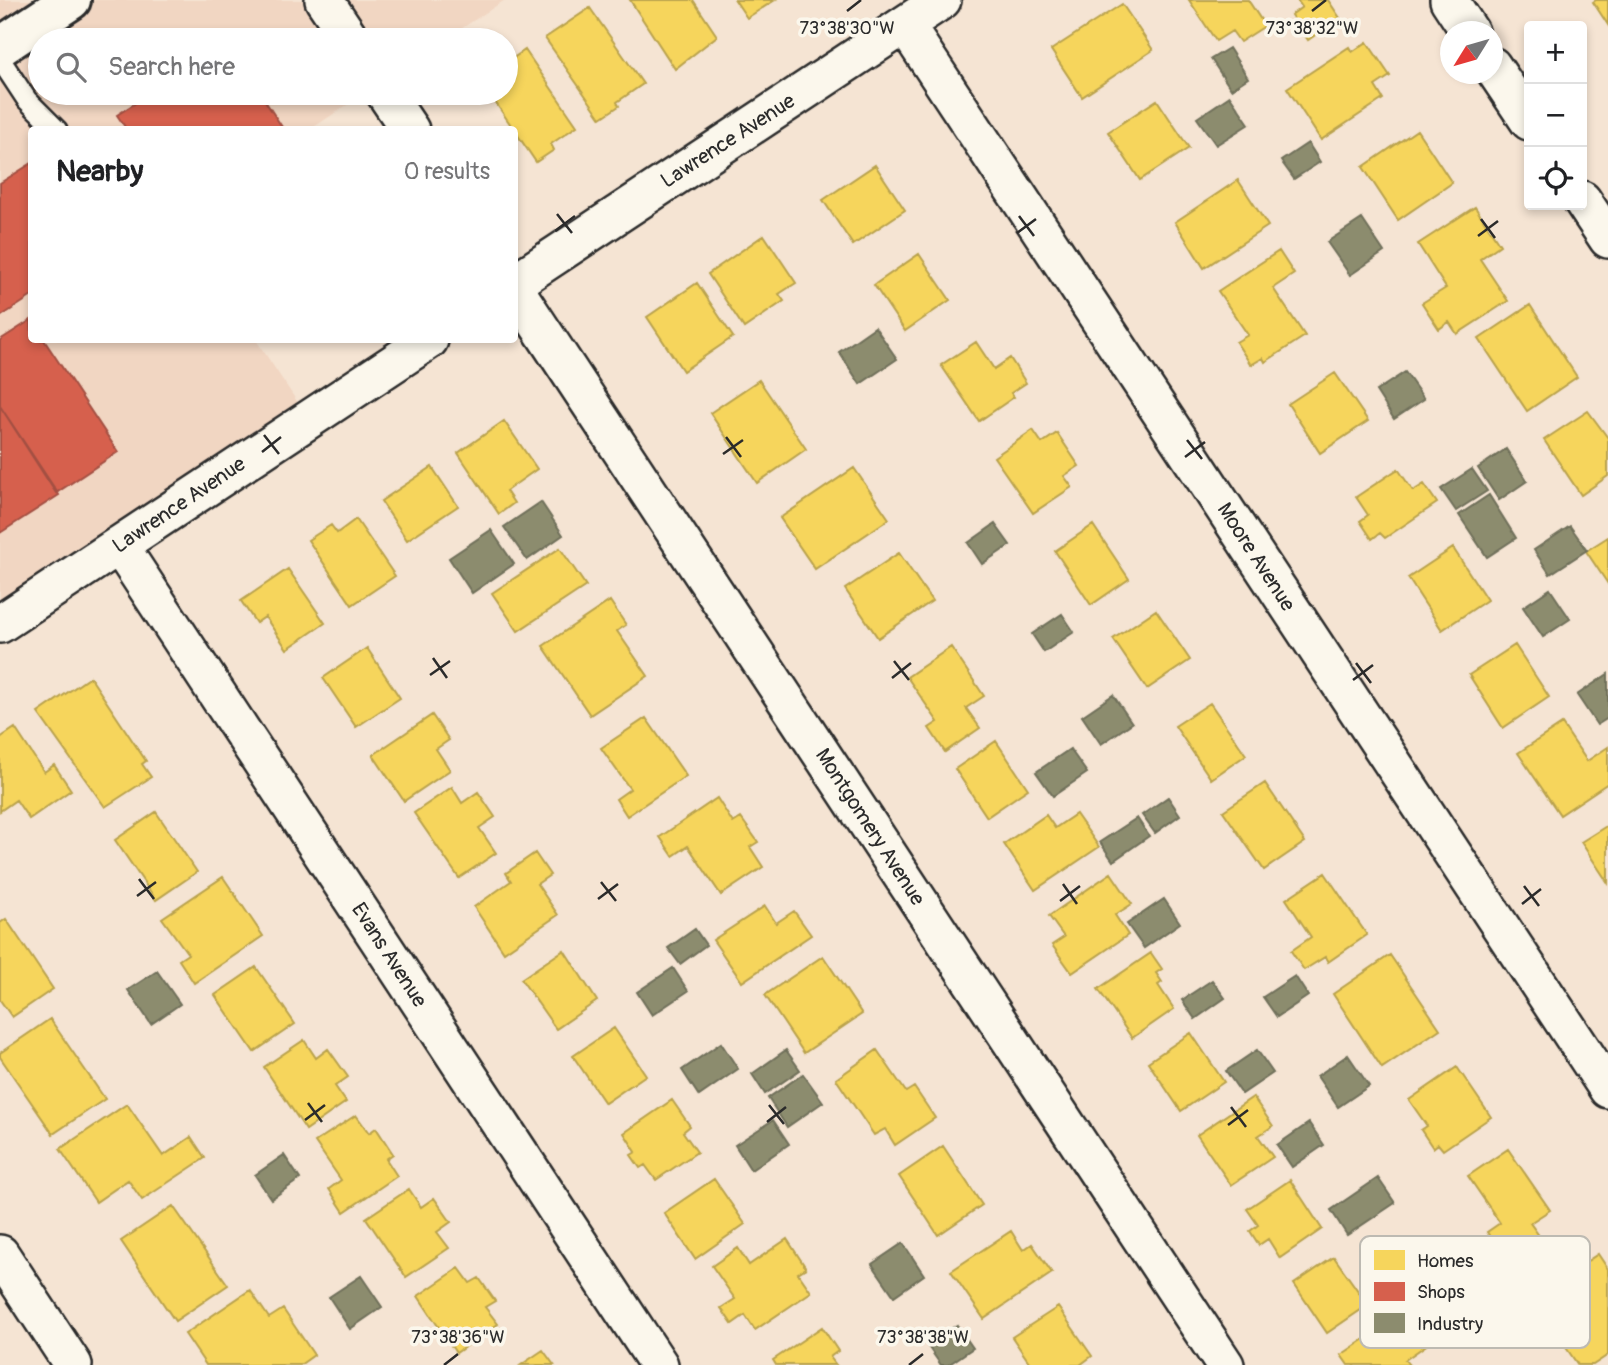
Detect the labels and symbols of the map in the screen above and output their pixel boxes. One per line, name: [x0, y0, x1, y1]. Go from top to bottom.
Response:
text: 73°38'30"W: [799, 17, 895, 40]
text: 73°38'32"W: [1266, 17, 1358, 40]
north arrow: [1440, 21, 1503, 84]
street label: Lawrence Avenue: [656, 87, 801, 194]
street label: Lawrence Avenue: [107, 450, 251, 559]
street label: Moore Avenue: [1211, 498, 1301, 617]
street label: Montgomery Avenue: [809, 743, 931, 911]
street label: Evans Avenue: [345, 898, 433, 1013]
legend: [1360, 1236, 1590, 1348]
text: Homes: [1417, 1249, 1474, 1273]
text: Shops: [1417, 1280, 1465, 1304]
text: Industry: [1417, 1312, 1483, 1336]
text: 73°38'36"W: [411, 1326, 505, 1349]
text: 73°38'38"W: [877, 1326, 969, 1349]

